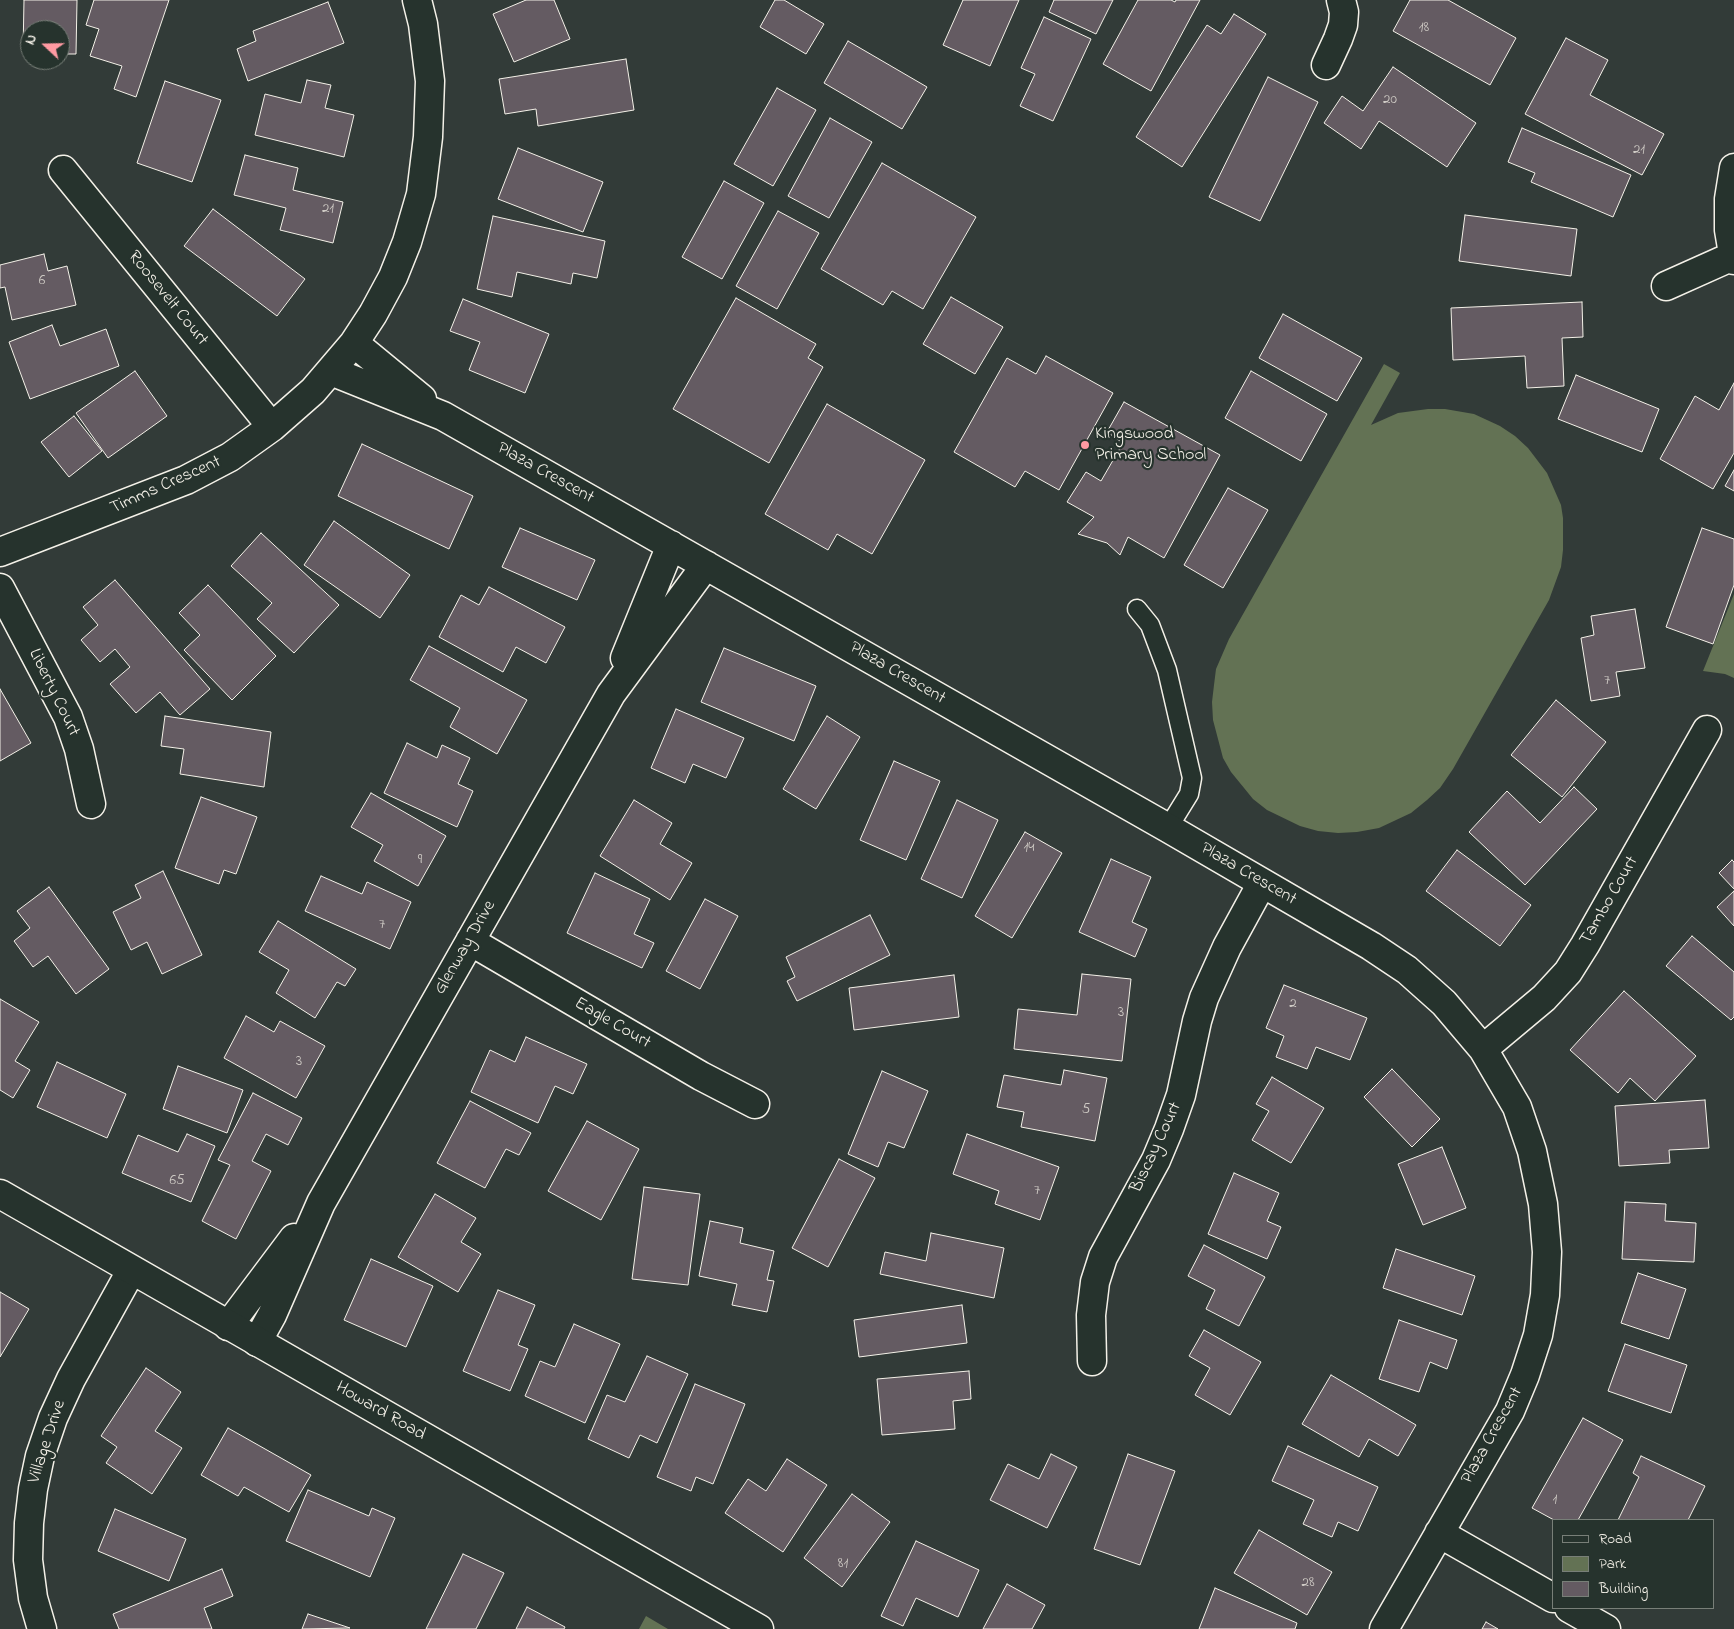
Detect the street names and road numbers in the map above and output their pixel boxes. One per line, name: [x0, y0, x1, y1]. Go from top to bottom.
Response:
street label: Roosevelt Court: [122, 247, 212, 351]
street label: Plaza Crescent: [493, 438, 597, 510]
street label: Timms Crescent: [107, 452, 225, 520]
street label: Plaza Crescent: [845, 638, 949, 710]
street label: Liberty Court: [23, 646, 83, 740]
street label: Plaza Crescent: [1196, 839, 1300, 911]
street label: Tambo Court: [1576, 853, 1644, 949]
street label: Glenway Drive: [430, 897, 502, 999]
street label: Eagle Court: [570, 993, 654, 1055]
street label: Biscay Court: [1127, 1099, 1187, 1197]
street label: Howard Road: [331, 1377, 429, 1447]
street label: Plaza Crescent: [1457, 1384, 1529, 1488]
street label: Village Drive: [24, 1397, 72, 1487]

